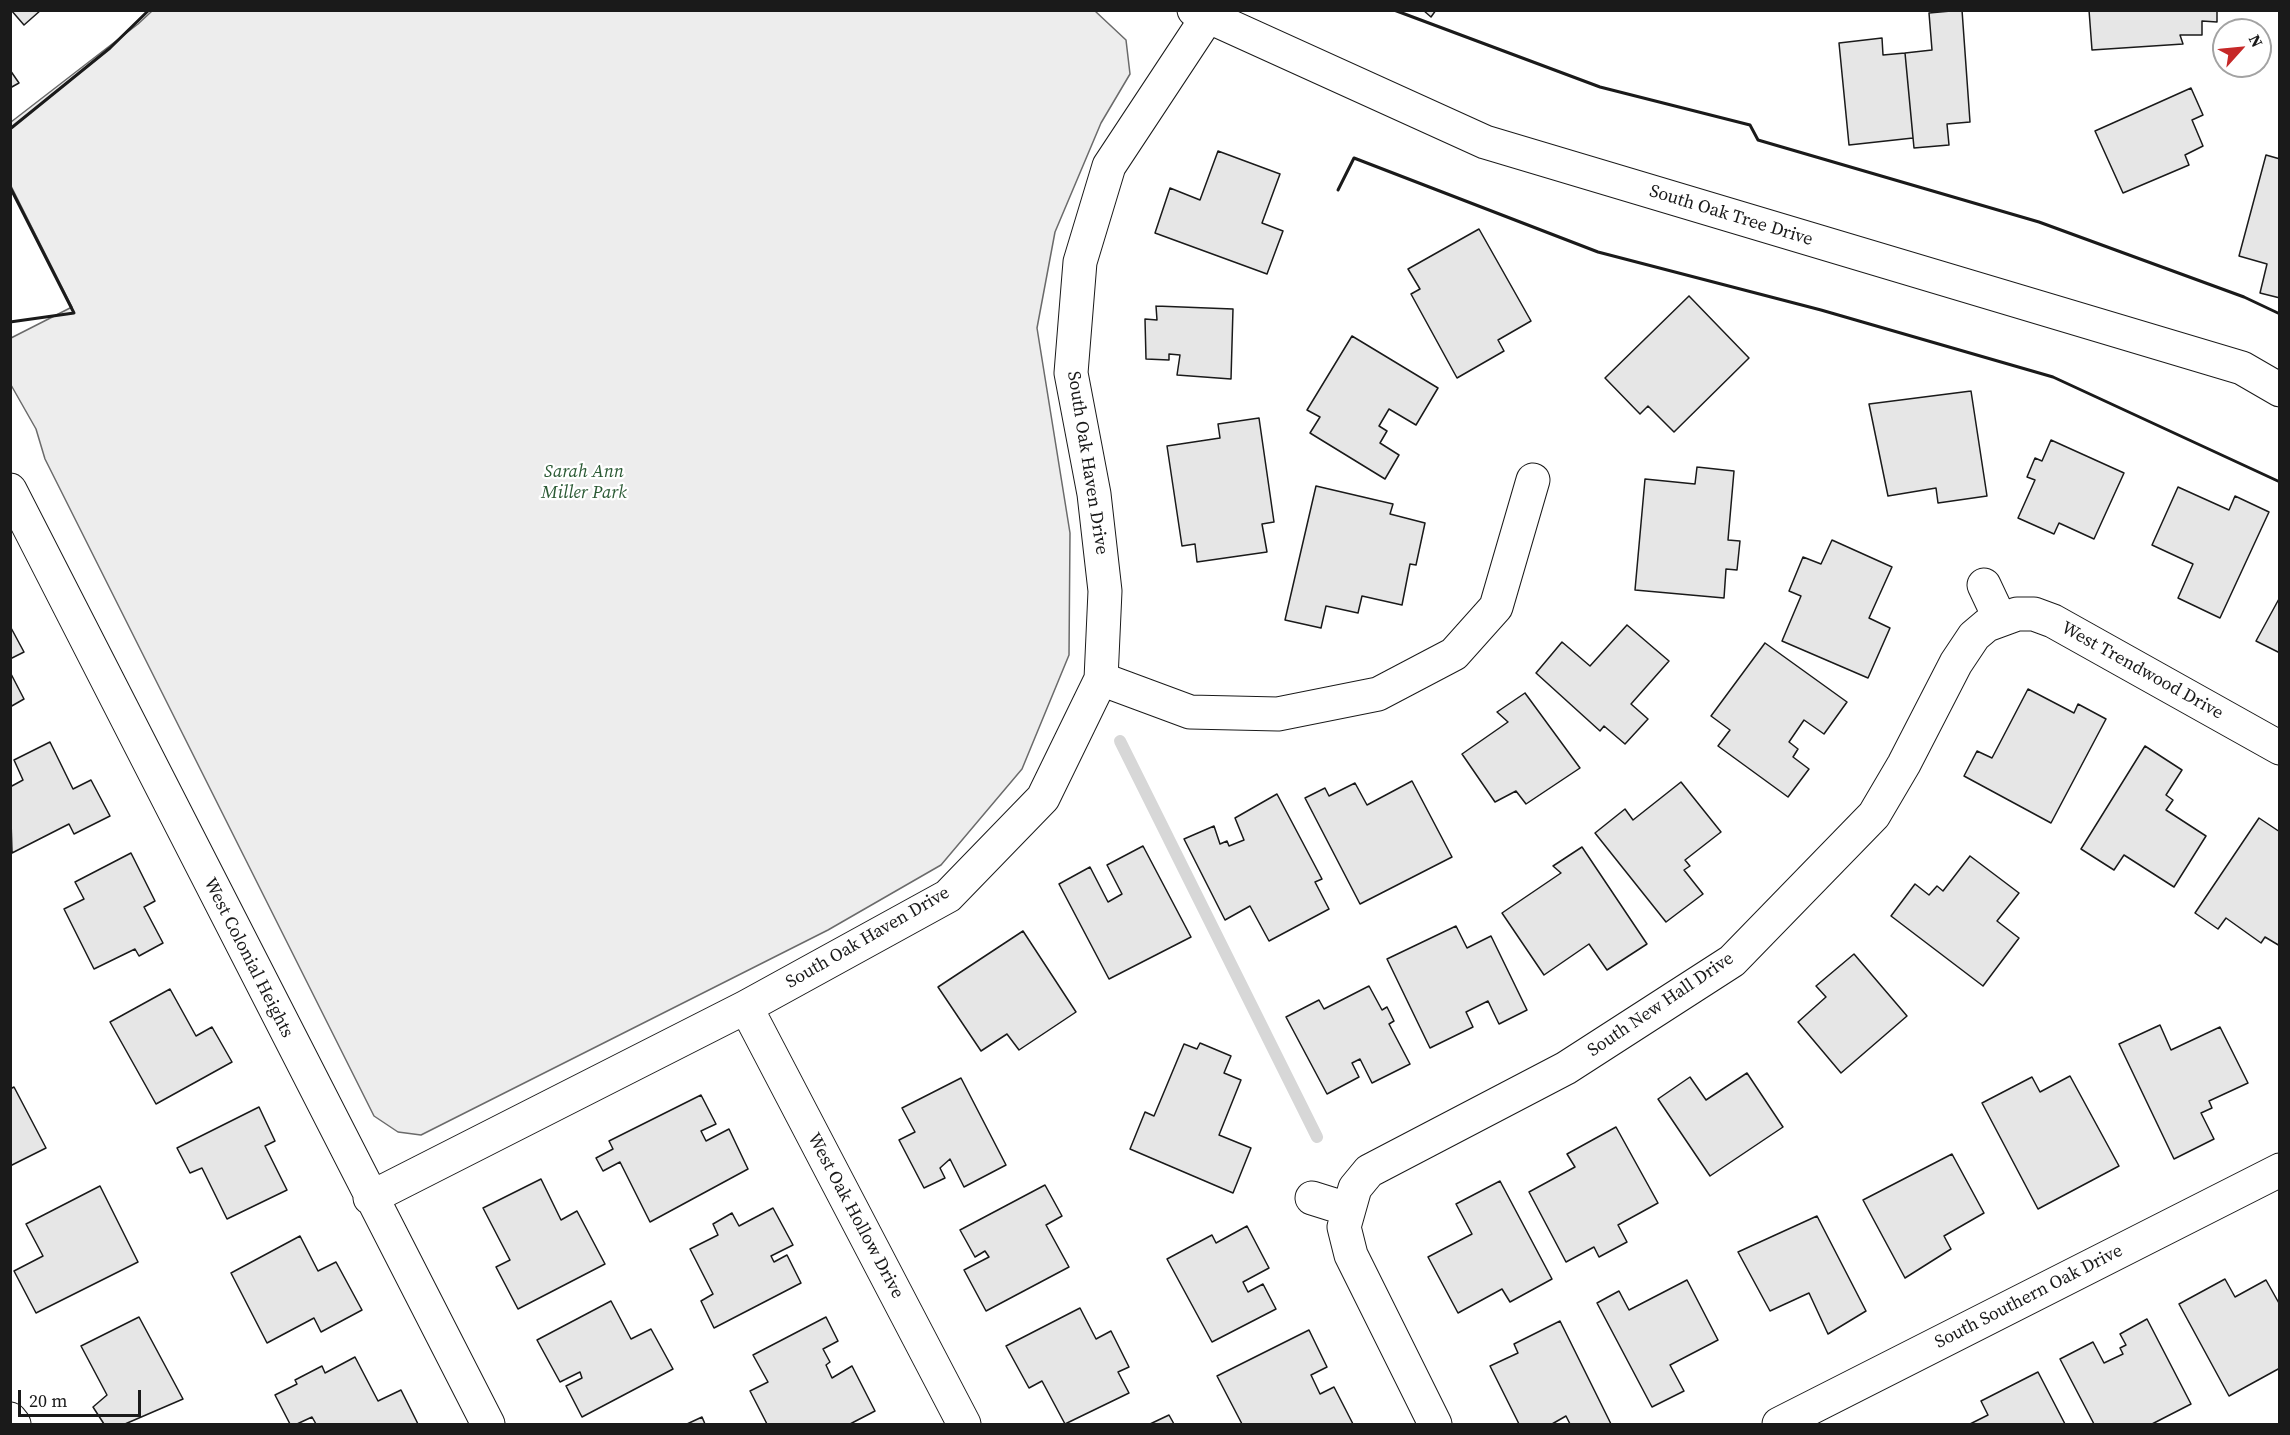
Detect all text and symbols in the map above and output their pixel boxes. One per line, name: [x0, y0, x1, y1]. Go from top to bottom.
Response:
north arrow: [2212, 18, 2272, 78]
text: N: [2244, 31, 2269, 51]
street label: South Oak Tree Drive: [1647, 181, 1815, 251]
street label: South Oak Haven Drive: [1062, 370, 1112, 556]
park label: Sarah Ann Miller Park: [541, 461, 627, 504]
street label: West Trendwood Drive: [2057, 617, 2227, 725]
street label: West Colonial Heights: [198, 875, 298, 1041]
street label: South Oak Haven Drive: [782, 882, 954, 994]
street label: South New Hall Drive: [1584, 948, 1738, 1062]
street label: West Oak Hollow Drive: [802, 1129, 908, 1303]
street label: South Southern Oak Drive: [1932, 1240, 2126, 1354]
scale bar: [21, 1378, 144, 1416]
text: 20 m: [29, 1388, 67, 1413]

